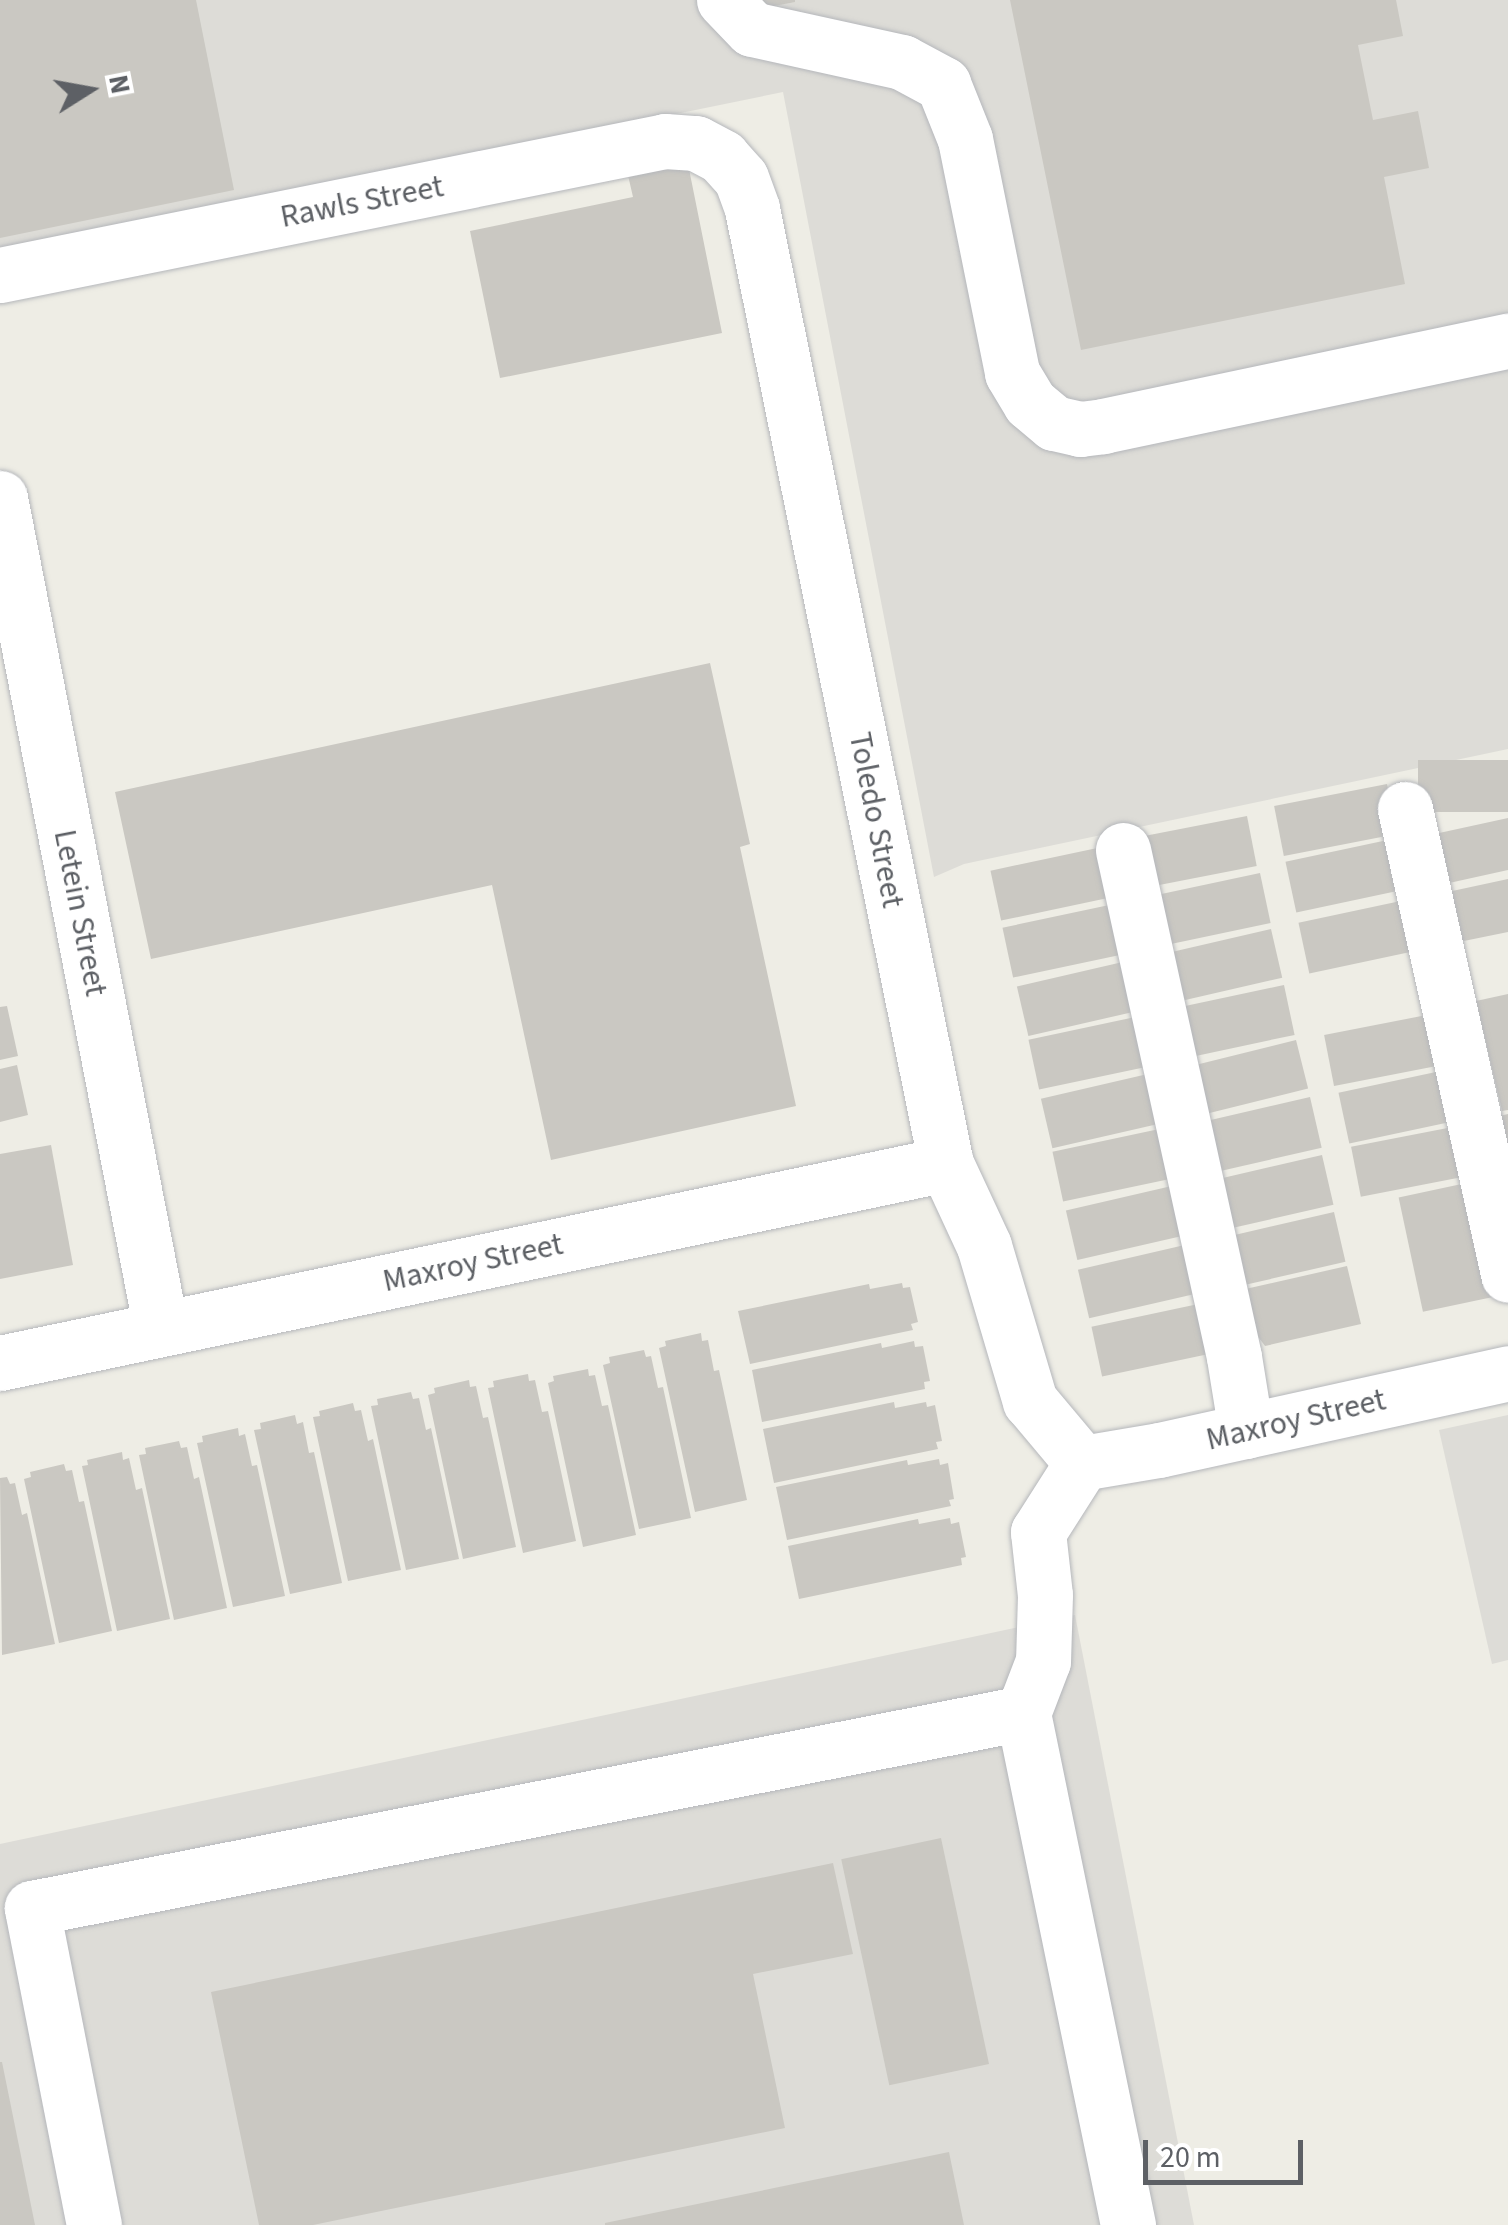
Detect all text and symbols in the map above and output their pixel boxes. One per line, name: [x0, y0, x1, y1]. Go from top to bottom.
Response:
north arrow: [40, 40, 140, 140]
text: N: [98, 71, 141, 97]
street label: Rawls Street: [277, 167, 447, 237]
street label: Toledo Street: [840, 729, 912, 911]
street label: Letein Street: [45, 826, 115, 1000]
street label: Maxroy Street: [379, 1225, 567, 1301]
street label: Maxroy Street: [1202, 1381, 1390, 1459]
scale bar: [1148, 2120, 1308, 2182]
text: 20 m: [1160, 2136, 1221, 2179]

